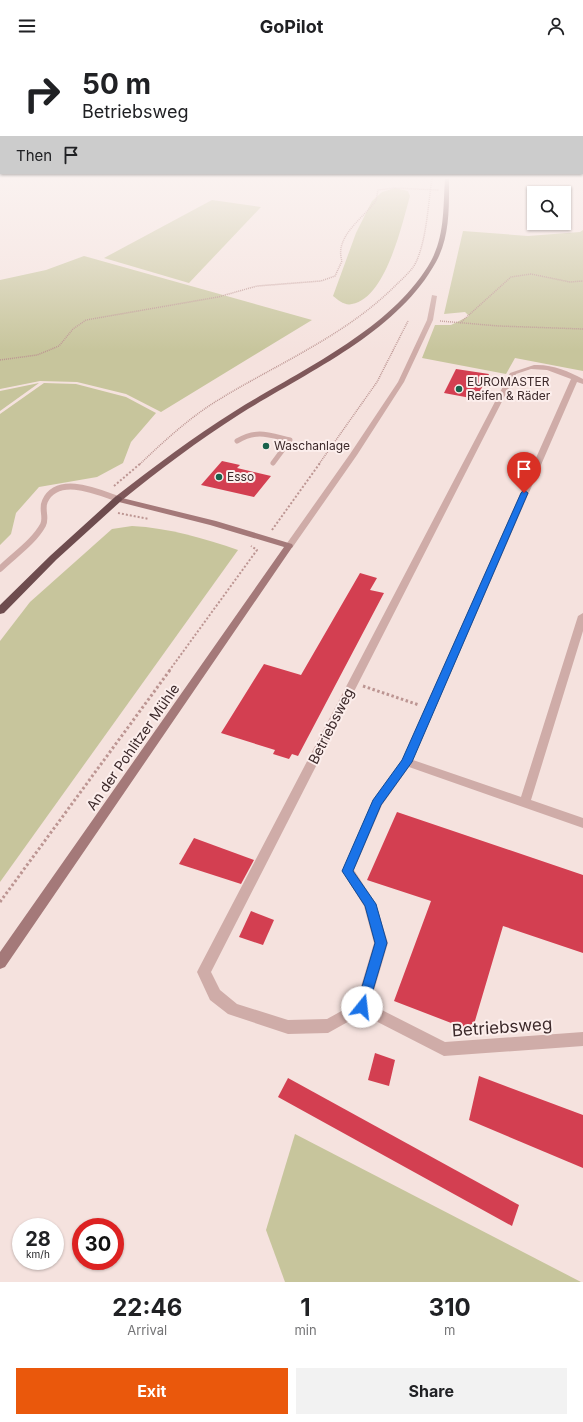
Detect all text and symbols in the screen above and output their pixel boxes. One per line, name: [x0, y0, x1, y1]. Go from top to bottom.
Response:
icon: menu: [16, 15, 38, 37]
icon: person: [545, 15, 567, 37]
text: GoPilot: [260, 16, 323, 37]
text: 50 m: [82, 67, 151, 101]
icon: right: [16, 68, 68, 120]
text: Betriebsweg: [82, 101, 189, 122]
icon: arrive: [60, 144, 82, 166]
text: Then: [16, 146, 52, 165]
map controls: [527, 186, 571, 230]
button: search: [527, 186, 571, 230]
place label: EUROMASTER Reifen & Räder: [467, 374, 551, 403]
marker: EUROMASTER Reifen & Räder: [454, 384, 464, 394]
place label: Waschanlage: [274, 438, 350, 453]
marker: Waschanlage: [261, 441, 271, 451]
pin: [507, 452, 541, 493]
icon: arrive: [513, 458, 535, 480]
place label: Esso: [227, 469, 254, 484]
marker: Esso: [214, 472, 224, 482]
street label: An der Pohlitzer Mühle: [83, 680, 183, 813]
street label: Betriebsweg: [304, 685, 357, 767]
position arrow: [341, 986, 383, 1028]
street label: Betriebsweg: [451, 1014, 553, 1040]
speed limit sign: 30: [72, 1218, 124, 1270]
text: 28: [25, 1227, 51, 1251]
text: km/h: [26, 1248, 50, 1260]
text: 22:46: [112, 1293, 182, 1322]
text: 1: [300, 1293, 311, 1322]
text: 310: [429, 1293, 471, 1322]
text: Arrival: [127, 1322, 167, 1338]
text: min: [294, 1322, 317, 1338]
text: m: [444, 1322, 455, 1338]
button: Exit: [16, 1368, 288, 1414]
button: Share: [296, 1368, 567, 1414]

